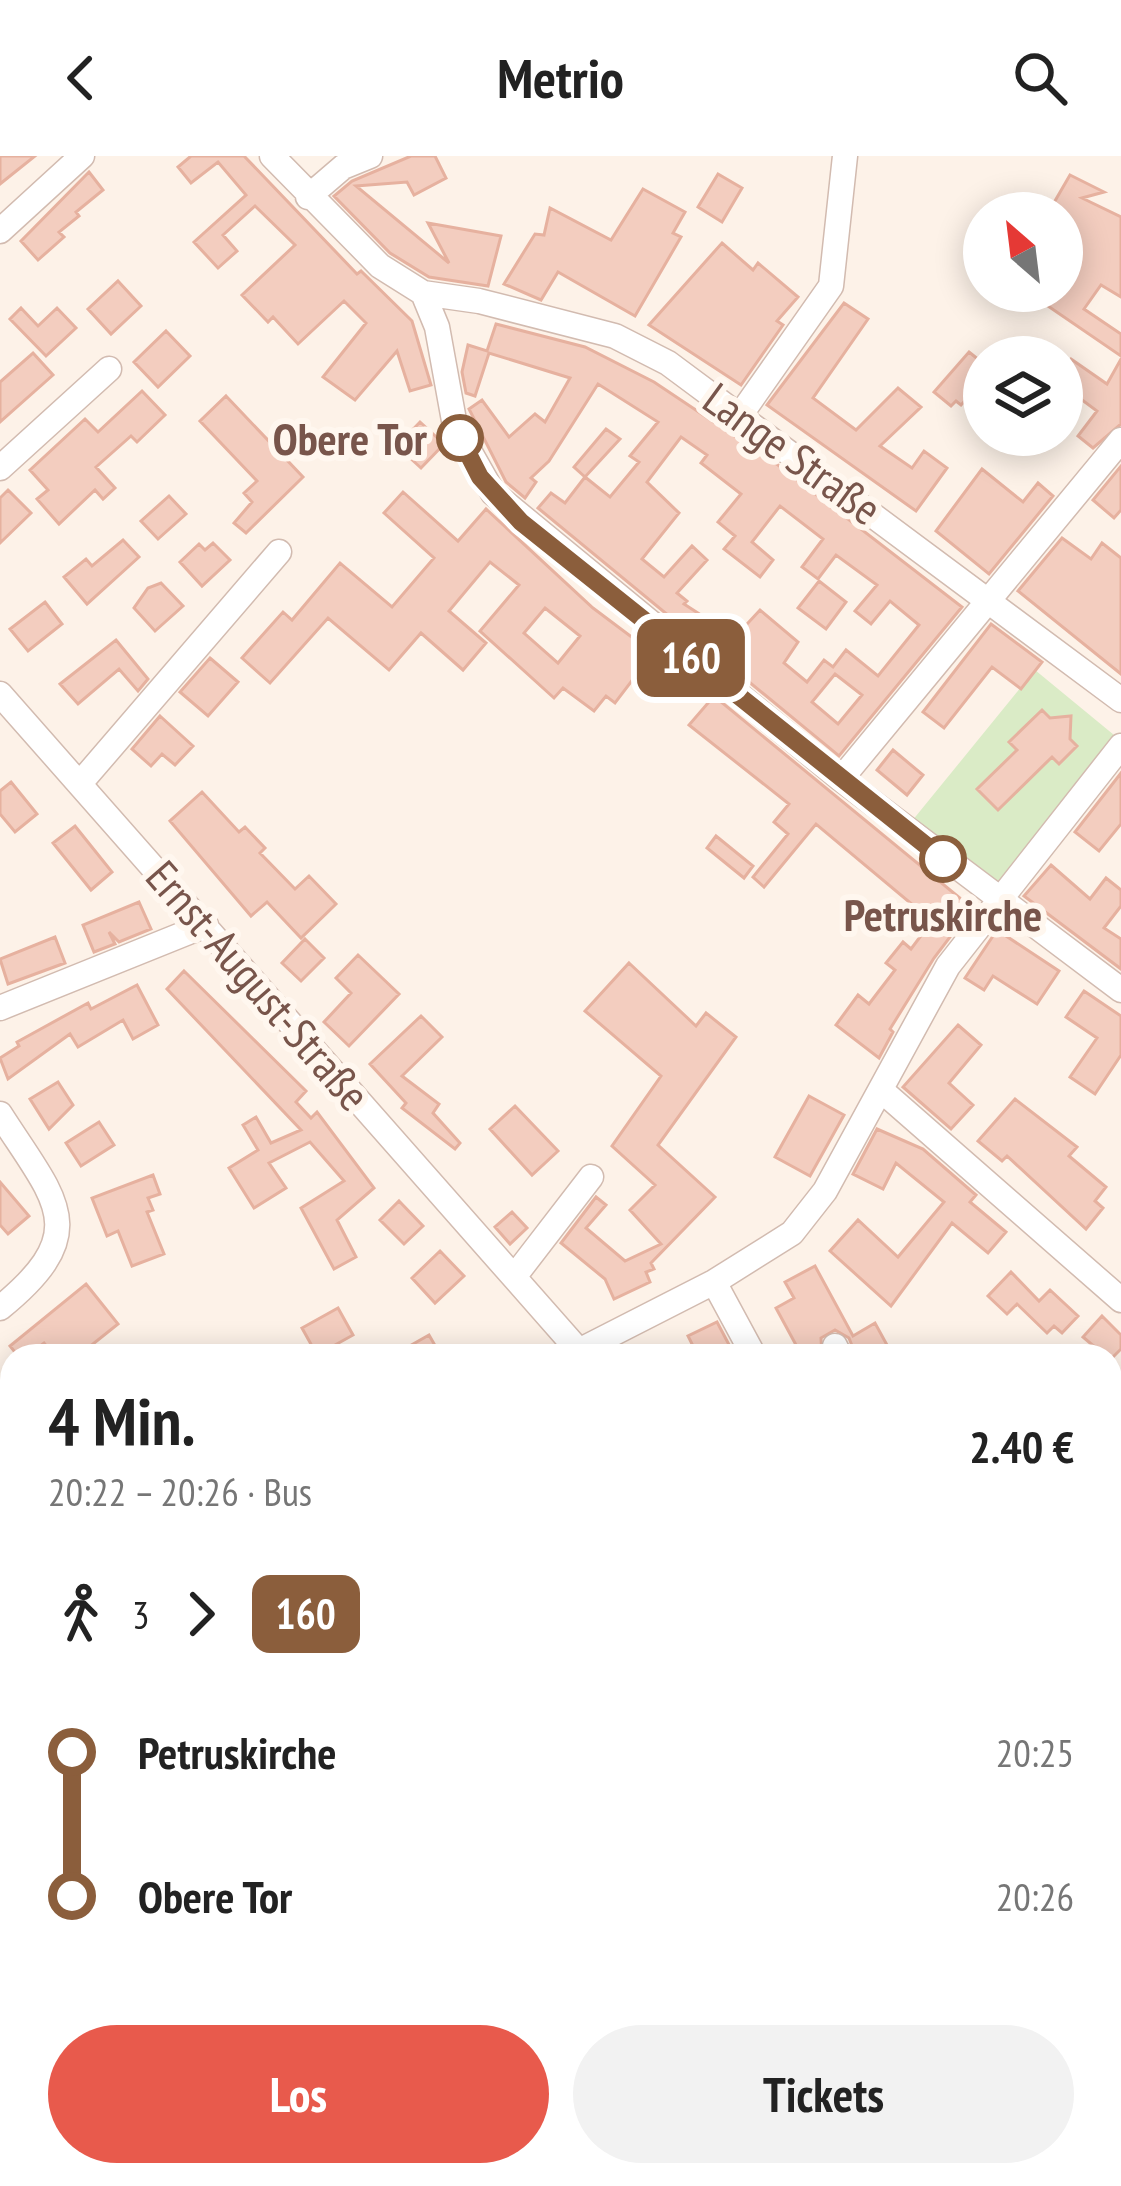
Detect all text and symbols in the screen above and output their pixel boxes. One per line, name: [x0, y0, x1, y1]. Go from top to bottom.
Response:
text: Metrio: [497, 43, 624, 113]
icon: back: [48, 45, 114, 111]
icon: search: [1007, 45, 1073, 111]
north arrow: [963, 192, 1083, 312]
map controls: [963, 192, 1083, 456]
button: layers: [963, 336, 1083, 456]
street label: Lange Straße: [693, 369, 893, 537]
place label: Obere Tor: [273, 409, 428, 467]
marker: Obere Tor: [438, 416, 482, 460]
line badge: 160: [622, 619, 760, 697]
text: 160: [661, 630, 721, 685]
marker: Petruskirche: [921, 837, 965, 881]
street label: Ernst-August-Straße: [135, 848, 383, 1122]
place label: Petruskirche: [844, 885, 1042, 943]
text: 4 Min.: [48, 1378, 195, 1463]
text: 2.40 €: [969, 1417, 1074, 1475]
text: 20:22 – 20:26 · Bus: [48, 1466, 312, 1517]
icon: walk: [48, 1581, 114, 1647]
icon: forward: [168, 1581, 234, 1647]
text: 160: [276, 1586, 336, 1641]
text: 3: [132, 1589, 150, 1640]
text: Petruskirche: [138, 1723, 337, 1781]
text: 20:25: [996, 1727, 1074, 1778]
text: Obere Tor: [138, 1867, 292, 1925]
text: 20:26: [996, 1871, 1074, 1922]
button: Los: [48, 2025, 549, 2163]
button: Tickets: [573, 2025, 1074, 2163]

